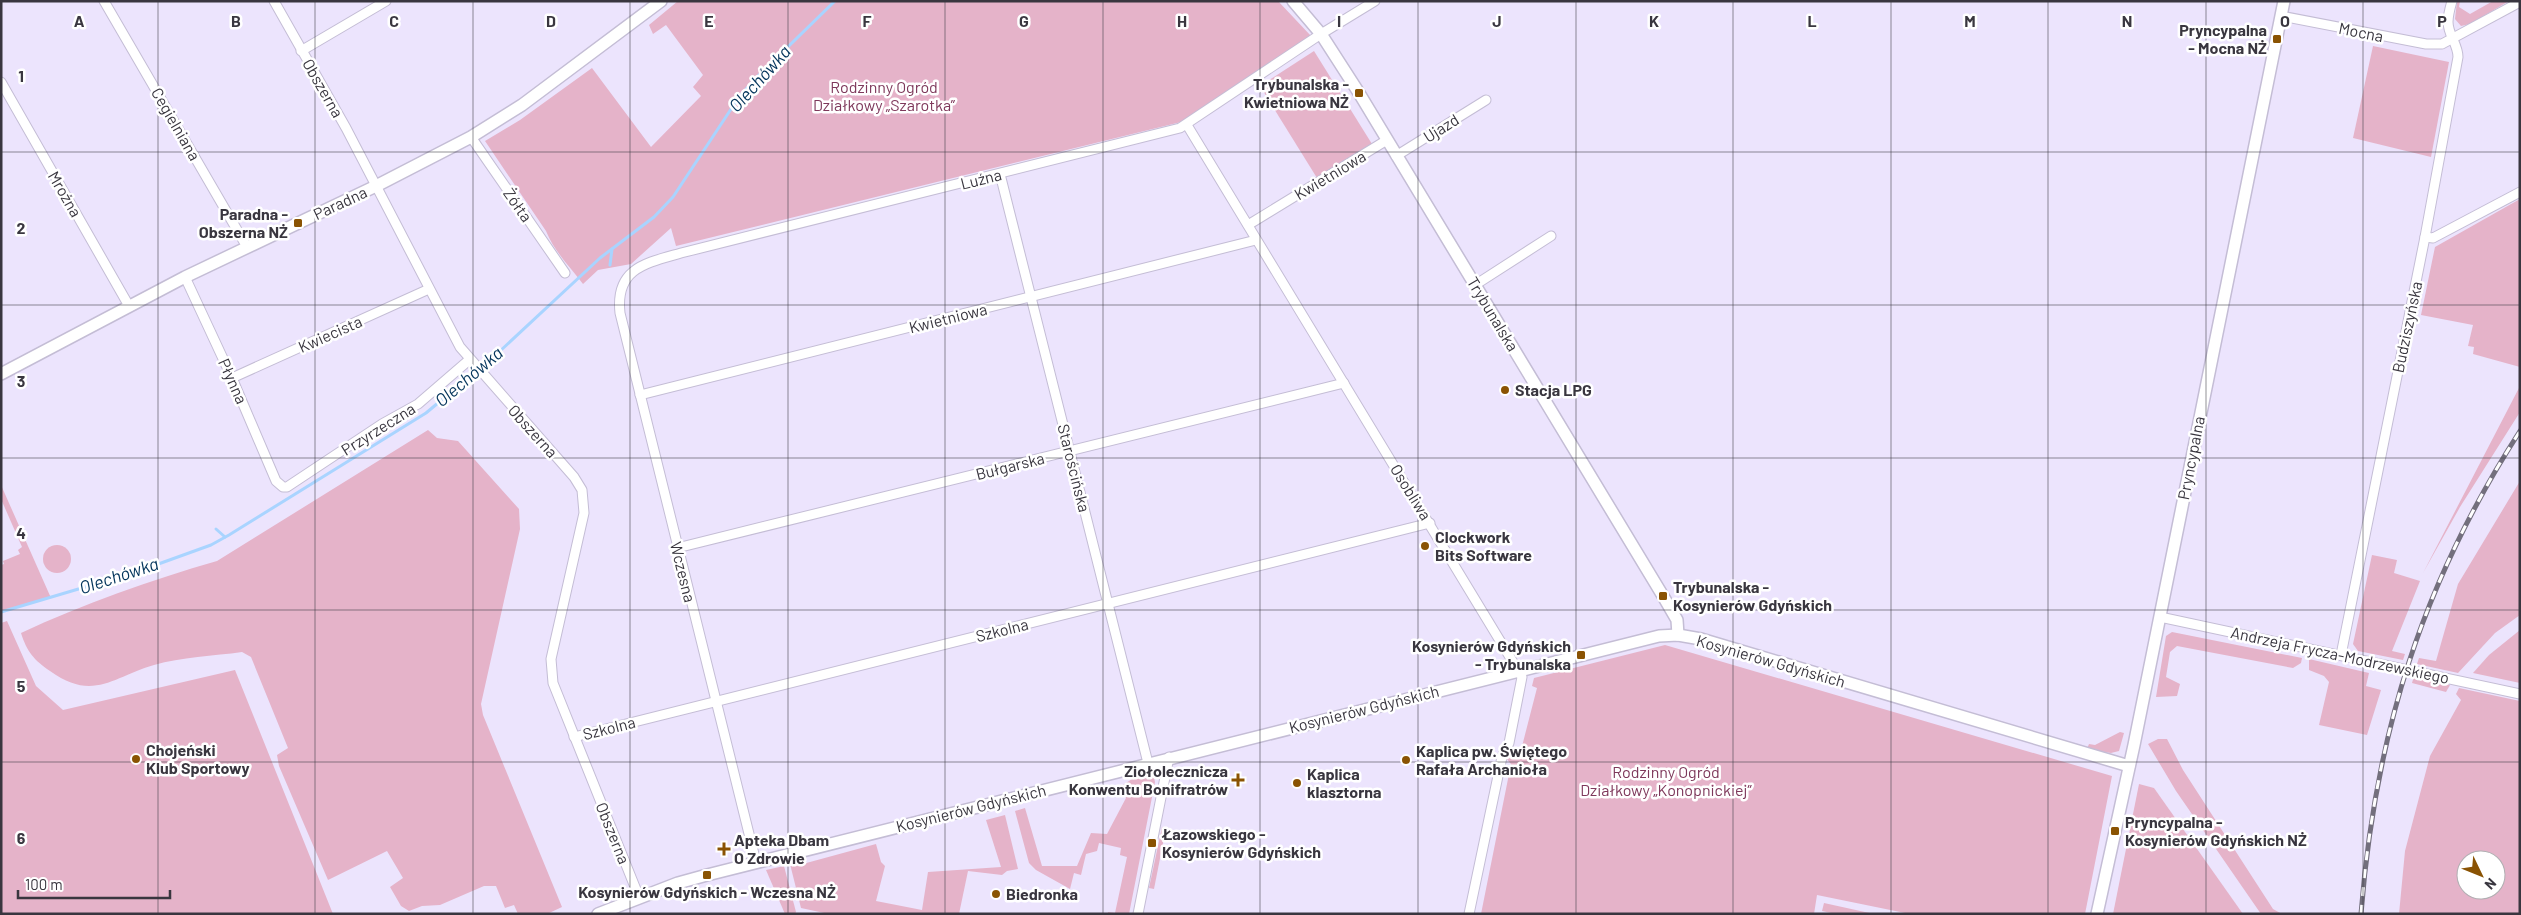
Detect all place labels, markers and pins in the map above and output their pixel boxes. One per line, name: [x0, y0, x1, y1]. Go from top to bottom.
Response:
place label: Pryncypalna - Mocna NŻ: [2179, 20, 2267, 57]
marker: Pryncypalna - Mocna NŻ: [2271, 33, 2283, 45]
place label: Trybunalska - Kwietniowa NŻ: [1244, 74, 1349, 111]
marker: Trybunalska - Kwietniowa NŻ: [1353, 87, 1365, 99]
place label: Paradna - Obszerna NŻ: [199, 204, 288, 241]
marker: Paradna - Obszerna NŻ: [292, 217, 304, 229]
place label: Stacja LPG: [1515, 380, 1592, 399]
marker: Stacja LPG: [1499, 384, 1511, 396]
place label: Clockwork Bits Software: [1435, 527, 1532, 564]
marker: Clockwork Bits Software: [1419, 540, 1431, 552]
place label: Trybunalska - Kosynierów Gdyńskich: [1673, 577, 1832, 614]
marker: Trybunalska - Kosynierów Gdyńskich: [1657, 590, 1669, 602]
place label: Kosynierów Gdyńskich - Trybunalska: [1412, 636, 1571, 673]
marker: Kosynierów Gdyńskich - Trybunalska: [1575, 649, 1587, 661]
place label: Chojeński Klub Sportowy: [146, 740, 250, 777]
place label: Kaplica pw. Świętego Rafała Archanioła: [1416, 741, 1567, 778]
marker: Chojeński Klub Sportowy: [130, 753, 142, 765]
marker: Kaplica pw. Świętego Rafała Archanioła: [1400, 754, 1412, 766]
place label: Ziołolecznicza Konwentu Bonifratrów: [1069, 761, 1228, 798]
place label: Kaplica klasztorna: [1307, 764, 1381, 801]
marker: Ziołolecznicza Konwentu Bonifratrów: [1232, 774, 1244, 786]
marker: Kaplica klasztorna: [1291, 777, 1303, 789]
place label: Pryncypalna - Kosynierów Gdyńskich NŻ: [2125, 812, 2307, 849]
place label: Łazowskiego - Kosynierów Gdyńskich: [1161, 824, 1321, 861]
marker: Pryncypalna - Kosynierów Gdyńskich NŻ: [2109, 825, 2121, 837]
place label: Apteka Dbam O Zdrowie: [734, 830, 829, 867]
marker: Łazowskiego - Kosynierów Gdyńskich: [1146, 837, 1158, 849]
marker: Apteka Dbam O Zdrowie: [718, 843, 730, 855]
marker: Kosynierów Gdyńskich - Wczesna NŻ: [701, 869, 713, 881]
place label: Kosynierów Gdyńskich - Wczesna NŻ: [578, 882, 836, 901]
place label: Biedronka: [1006, 884, 1078, 903]
marker: Biedronka: [990, 888, 1002, 900]

